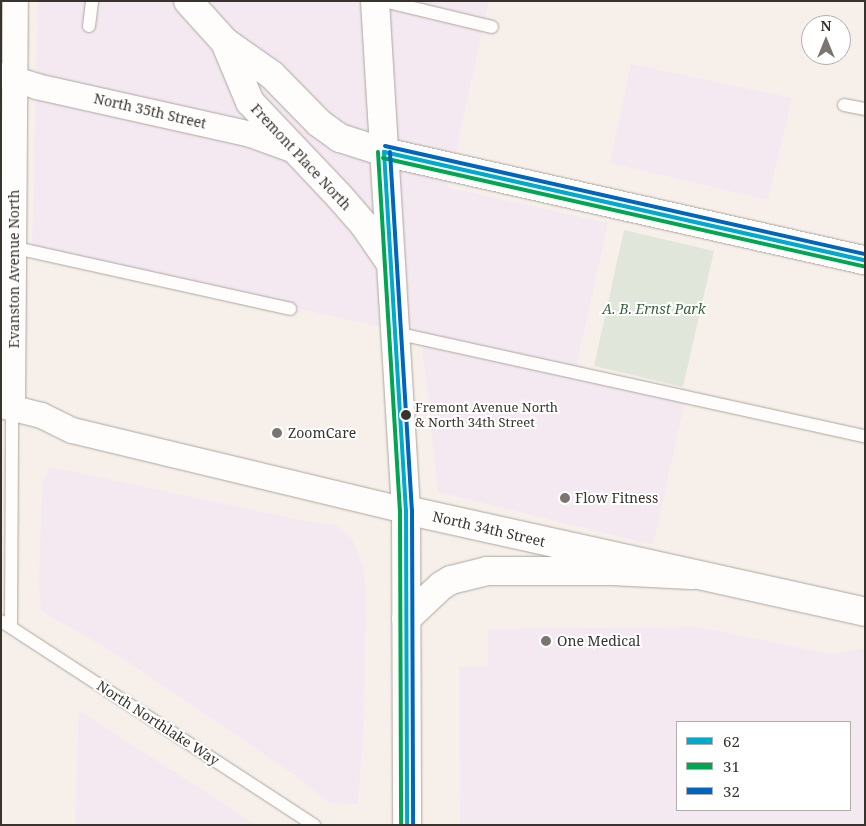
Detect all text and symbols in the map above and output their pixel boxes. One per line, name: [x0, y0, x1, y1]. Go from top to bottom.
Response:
north arrow: [801, 15, 851, 65]
text: N: [820, 16, 832, 35]
street label: North 35th Street: [92, 90, 208, 132]
street label: Fremont Place North: [247, 100, 355, 214]
street label: Evanston Avenue North: [6, 190, 22, 348]
park label: A. B. Ernst Park: [602, 301, 706, 317]
place label: Fremont Avenue North & North 34th Street: [415, 400, 558, 431]
marker: Fremont Avenue North & North 34th Street: [401, 410, 411, 420]
place label: ZoomCare: [288, 425, 356, 441]
marker: ZoomCare: [270, 426, 284, 440]
place label: Flow Fitness: [575, 490, 658, 506]
marker: Flow Fitness: [559, 492, 571, 504]
street label: North 34th Street: [431, 508, 547, 550]
place label: One Medical: [557, 633, 640, 649]
marker: One Medical: [539, 634, 553, 648]
street label: North Northlake Way: [94, 677, 222, 769]
legend: [676, 721, 851, 811]
text: 62: [723, 731, 740, 751]
text: 31: [723, 756, 740, 776]
text: 32: [723, 781, 740, 801]

